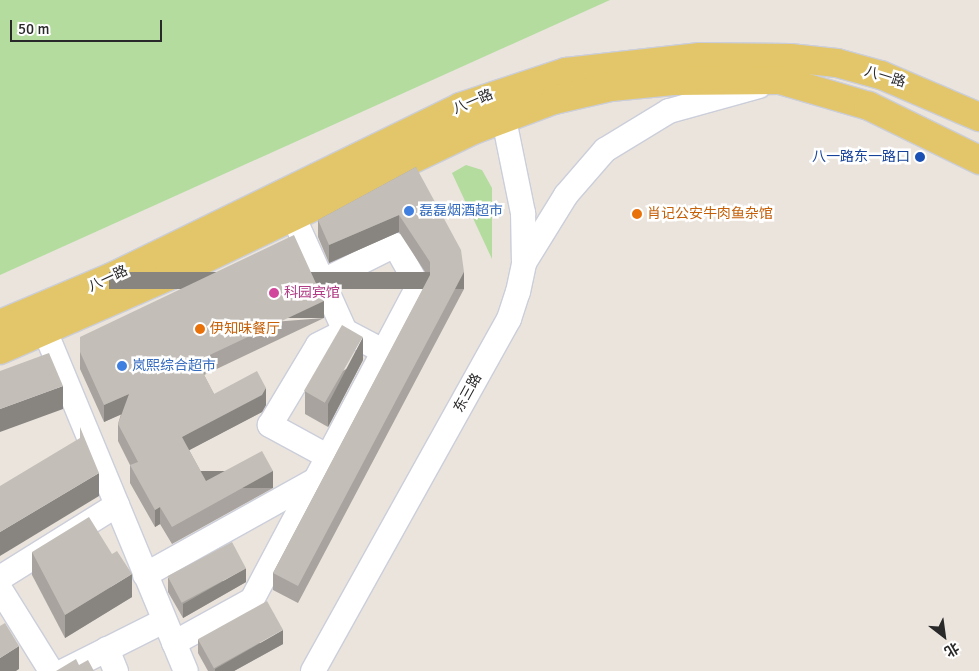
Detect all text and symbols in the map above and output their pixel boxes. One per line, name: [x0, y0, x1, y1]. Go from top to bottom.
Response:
scale bar: [12, 10, 165, 42]
text: 50 m: [18, 20, 49, 38]
street label: 八一路: [862, 63, 908, 91]
street label: 八一路: [450, 86, 496, 118]
place label: 八一路东一路口: [812, 149, 910, 165]
marker: 八一路东一路口: [914, 151, 926, 163]
place label: 磊磊烟酒超市: [419, 203, 503, 219]
marker: 磊磊烟酒超市: [403, 205, 415, 217]
place label: 肖记公安牛肉鱼杂馆: [647, 206, 773, 222]
marker: 肖记公安牛肉鱼杂馆: [631, 208, 643, 220]
street label: 八一路: [85, 263, 131, 295]
place label: 科园宾馆: [284, 285, 340, 301]
marker: 科园宾馆: [268, 287, 280, 299]
place label: 伊知味餐厅: [210, 321, 280, 337]
marker: 伊知味餐厅: [194, 323, 206, 335]
place label: 岚熙综合超市: [132, 358, 216, 374]
marker: 岚熙综合超市: [116, 360, 128, 372]
street label: 东三路: [450, 371, 486, 415]
north arrow: [919, 611, 969, 661]
text: 北: [941, 639, 962, 660]

